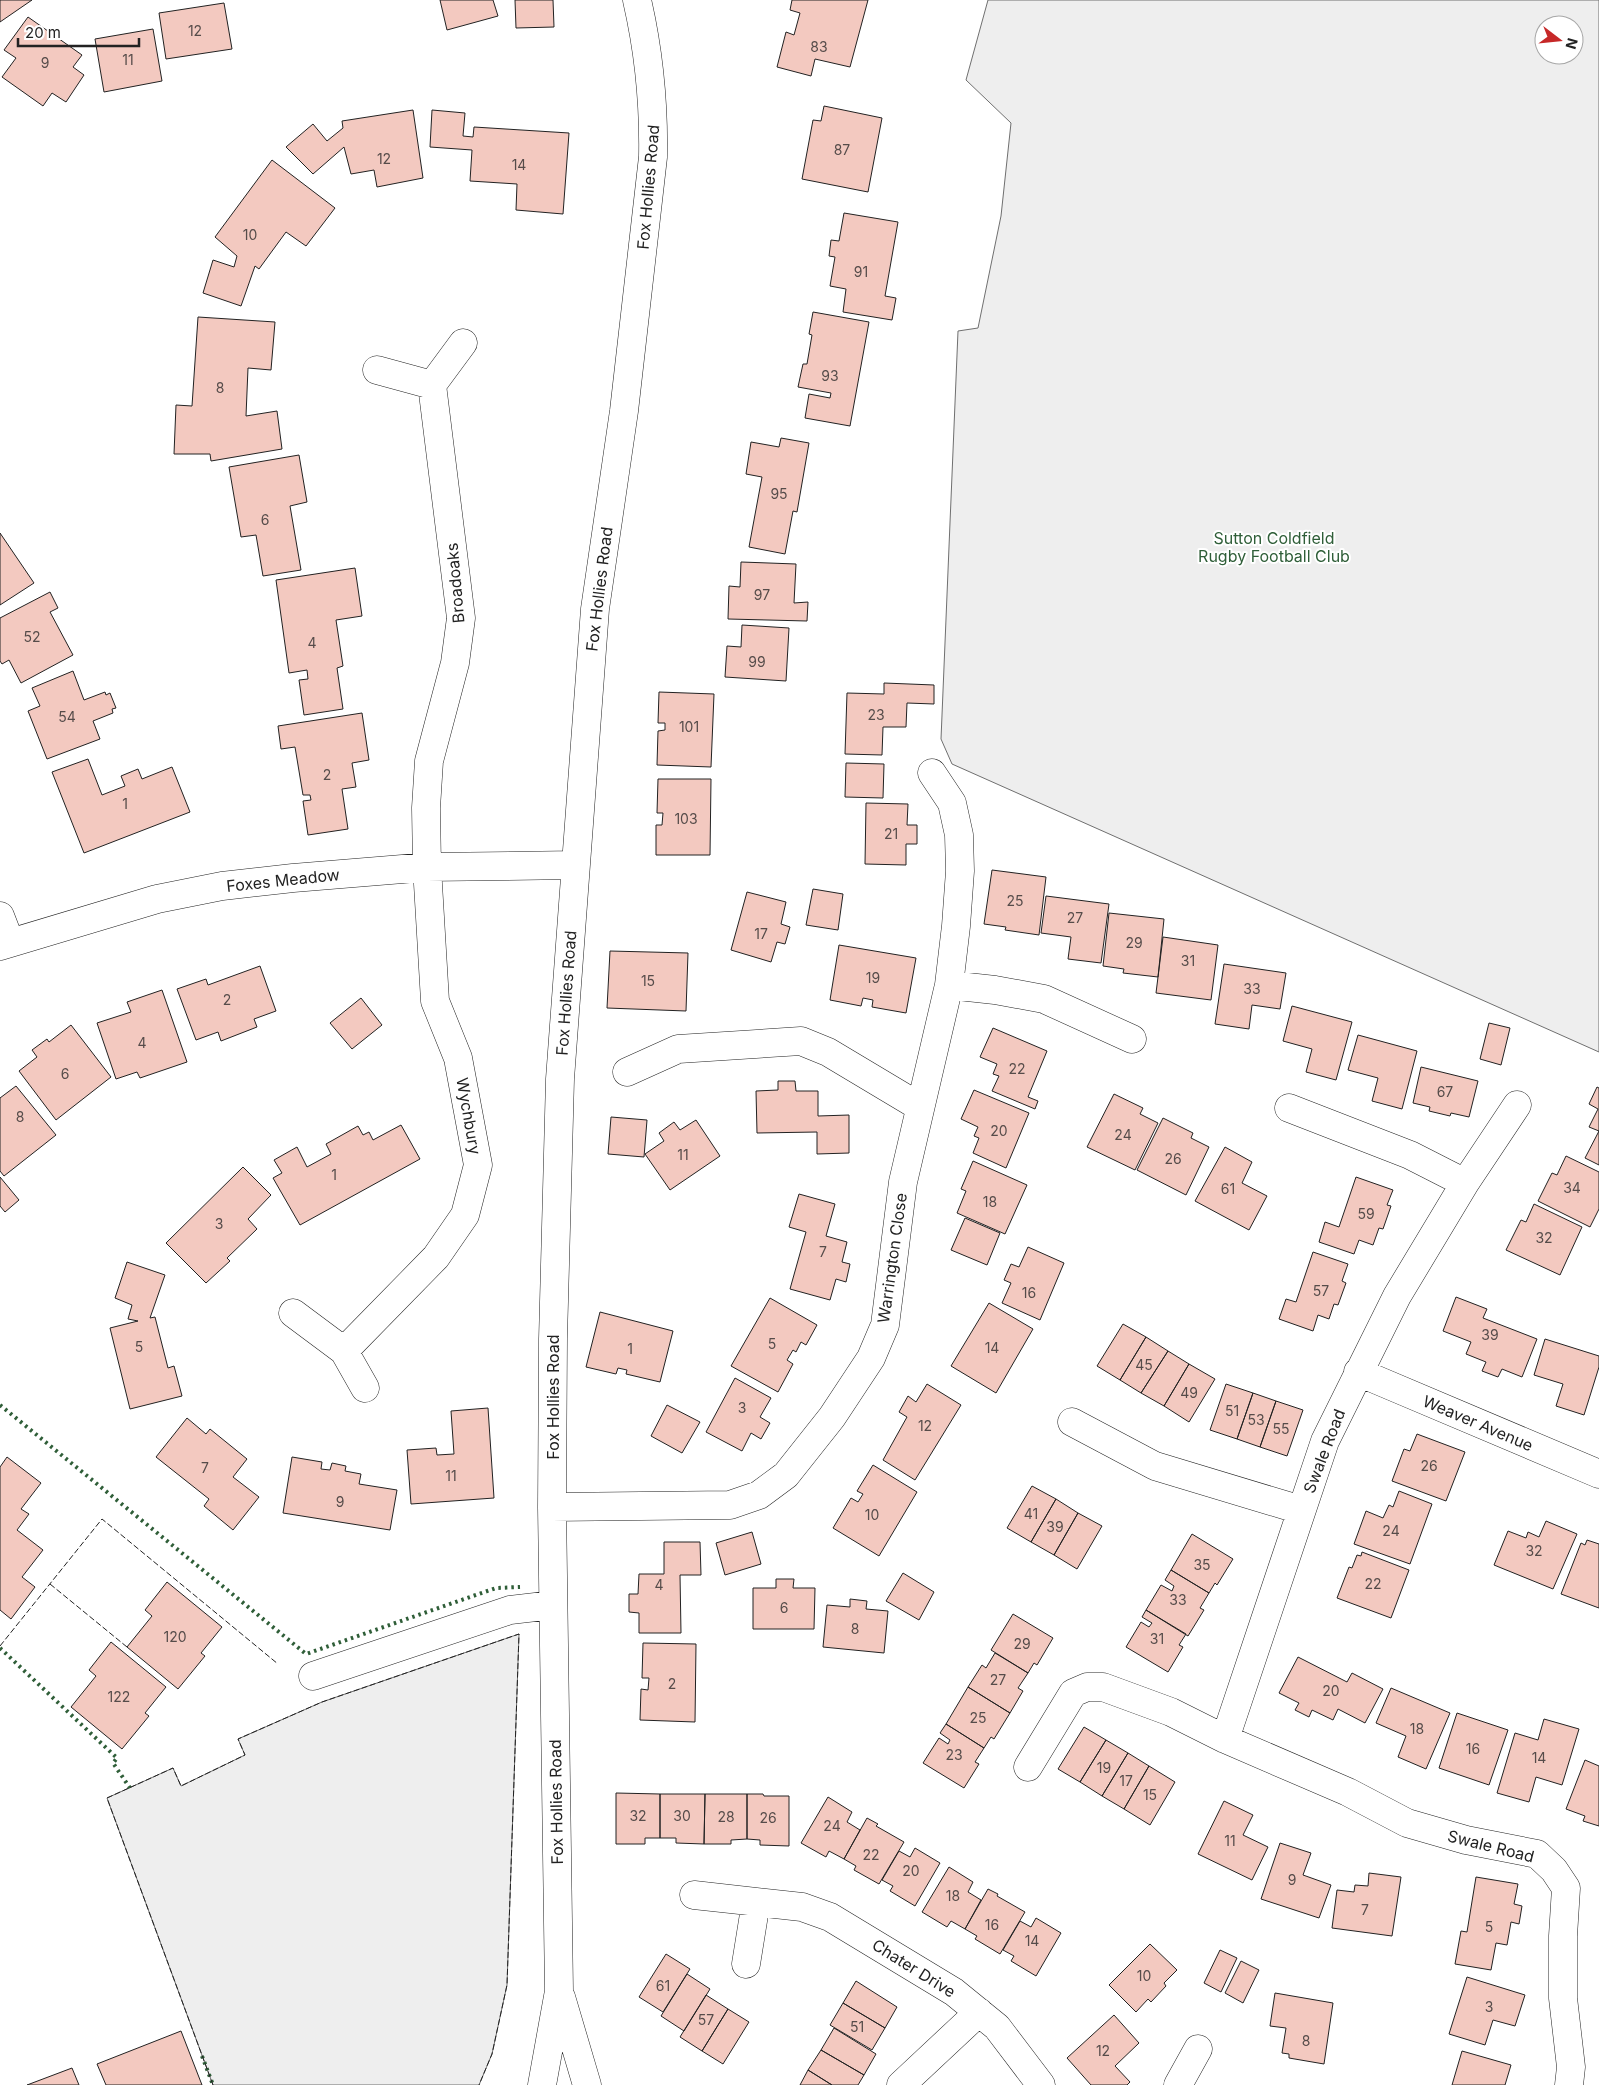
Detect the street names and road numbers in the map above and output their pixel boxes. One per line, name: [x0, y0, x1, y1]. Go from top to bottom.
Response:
street label: Fox Hollies Road: [633, 124, 663, 250]
street label: Fox Hollies Road: [581, 526, 617, 652]
street label: Broadoaks: [442, 542, 468, 624]
street label: Foxes Meadow: [225, 864, 341, 896]
street label: Fox Hollies Road: [552, 930, 580, 1056]
street label: Wychbury: [452, 1076, 486, 1156]
street label: Warrington Close: [873, 1192, 911, 1324]
street label: Fox Hollies Road: [543, 1334, 563, 1460]
street label: Weaver Avenue: [1420, 1391, 1536, 1455]
street label: Swale Road: [1299, 1406, 1349, 1496]
street label: Fox Hollies Road: [545, 1739, 567, 1865]
street label: Swale Road: [1446, 1826, 1536, 1866]
street label: Chater Drive: [869, 1934, 959, 2002]

